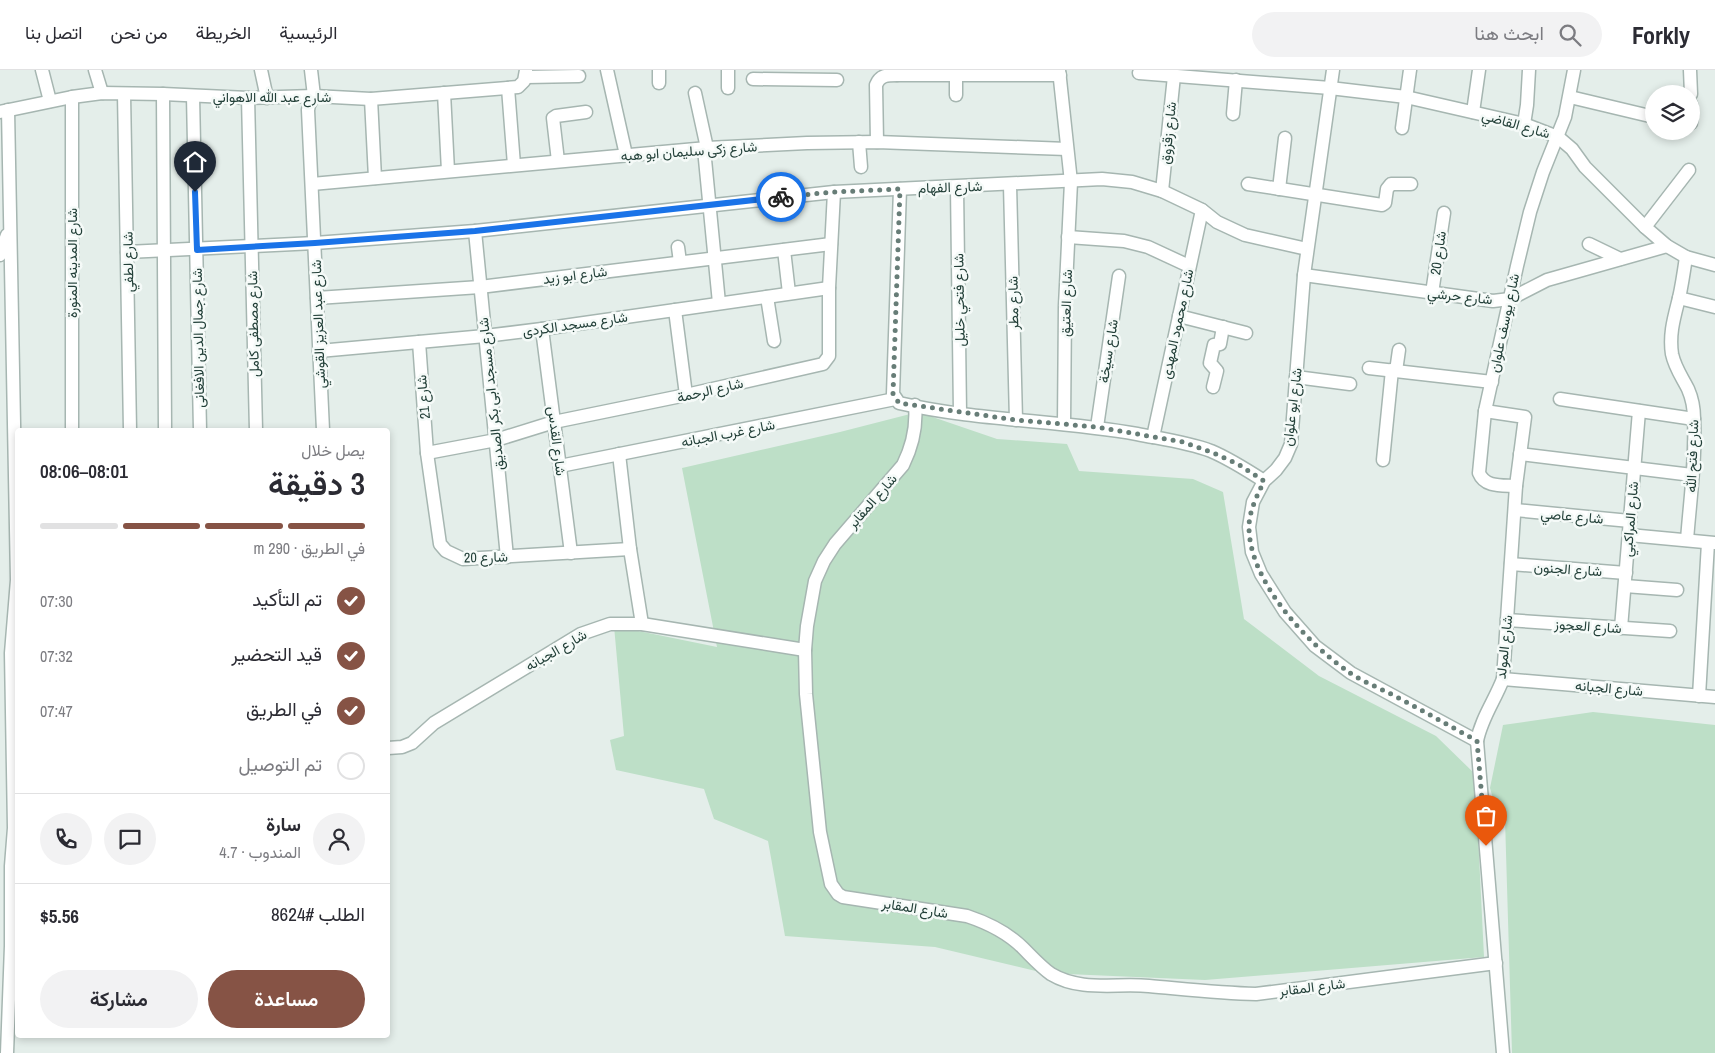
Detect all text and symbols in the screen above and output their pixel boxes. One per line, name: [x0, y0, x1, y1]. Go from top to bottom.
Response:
search box: [1252, 12, 1602, 57]
text: Forkly: [1632, 19, 1690, 51]
text: اتصل بنا: [25, 20, 82, 45]
text: من نحن: [110, 20, 168, 45]
text: الخريطة: [196, 20, 251, 45]
text: الرئيسية: [279, 20, 337, 45]
text: ابحث هنا: [1474, 20, 1544, 46]
icon: search: [1556, 21, 1584, 49]
map controls: [1645, 85, 1700, 140]
button: layers: [1645, 85, 1700, 140]
street label: شارع عبد الله الاهواني: [213, 88, 331, 109]
street label: شارع زقزوق: [1156, 101, 1182, 165]
street label: شارع القاضي: [1479, 106, 1552, 145]
street label: شارع زكى سليمان ابو هبه: [620, 137, 758, 167]
pin: [174, 141, 216, 192]
icon: home: [181, 148, 209, 176]
courier: [756, 172, 806, 222]
street label: شارع الفهام: [917, 177, 983, 199]
icon: bike: [767, 183, 795, 211]
street label: شارع المدينه المنورة: [63, 208, 83, 318]
street label: شارع 20: [1426, 230, 1452, 276]
street label: شارع لطفي: [118, 231, 141, 293]
street label: شارع فتحي خليل: [949, 253, 972, 347]
street label: شارع عبد العزيز القوشي: [307, 259, 332, 389]
street label: شارع ابو زيد: [542, 262, 608, 290]
street label: شارع محمود المهدى: [1157, 267, 1199, 381]
street label: شارع جمال الدين الافغانى: [188, 268, 210, 408]
street label: شارع العتيق: [1056, 269, 1078, 337]
street label: شارع مصطفى كامل: [243, 271, 265, 377]
street label: شارع يوسف علوان: [1485, 272, 1525, 375]
street label: شارع مطر: [1004, 276, 1024, 331]
street label: شارع حرشي: [1426, 284, 1493, 311]
street label: شارع مسجد الكردى: [521, 308, 629, 342]
street label: شارع مسجد ابى بكر الصديق: [474, 316, 510, 471]
street label: شارع سيخة: [1094, 318, 1124, 384]
street label: شارع ابو علوان: [1278, 367, 1308, 447]
street label: شارع 21: [412, 374, 436, 420]
street label: شارع الرحمة: [675, 374, 745, 408]
street label: شارع القدس: [542, 405, 570, 477]
street label: شارع غرب الجبانه: [680, 415, 777, 453]
street label: شارع فتح الله: [1682, 419, 1704, 493]
text: يصل خلال: [301, 439, 365, 461]
text: 08:01–08:06: [40, 458, 128, 484]
text: 3 دقيقة: [268, 462, 365, 505]
street label: شارع المقابر: [843, 470, 902, 534]
street label: شارع المراكبي: [1618, 480, 1645, 558]
street label: شارع عاصي: [1540, 504, 1604, 531]
text: في الطريق · 290 m: [254, 537, 365, 559]
street label: شارع 20: [464, 548, 508, 568]
street label: شارع الجنون: [1533, 558, 1603, 582]
text: تم التأكيد: [252, 586, 322, 612]
icon: check: [337, 587, 365, 615]
text: 07:30: [40, 590, 73, 612]
street label: شارع المولد: [1492, 614, 1518, 680]
street label: شارع العجوز: [1553, 615, 1622, 639]
street label: شارع الجبانه: [522, 625, 591, 677]
text: قيد التحضير: [231, 641, 322, 667]
icon: check: [337, 642, 365, 670]
text: 07:32: [40, 645, 73, 667]
street label: شارع الجبانه: [1574, 676, 1644, 702]
text: في الطريق: [246, 696, 322, 722]
icon: check: [337, 697, 365, 725]
text: 07:47: [40, 700, 73, 722]
text: تم التوصيل: [238, 751, 322, 777]
pin: [1465, 795, 1507, 846]
icon: bag: [1472, 802, 1500, 830]
text: سارة: [266, 811, 301, 837]
button: phone: [40, 813, 92, 865]
button: chat: [104, 813, 156, 865]
button: person: [313, 813, 365, 865]
text: المندوب · 4.7: [219, 841, 301, 863]
street label: شارع المقابر: [879, 894, 949, 924]
text: الطلب #8624: [271, 901, 365, 927]
text: $5.56: [40, 903, 79, 929]
button: مشاركة: [40, 970, 198, 1028]
button: مساعدة: [208, 970, 365, 1028]
street label: شارع المقابر: [1277, 974, 1347, 1002]

